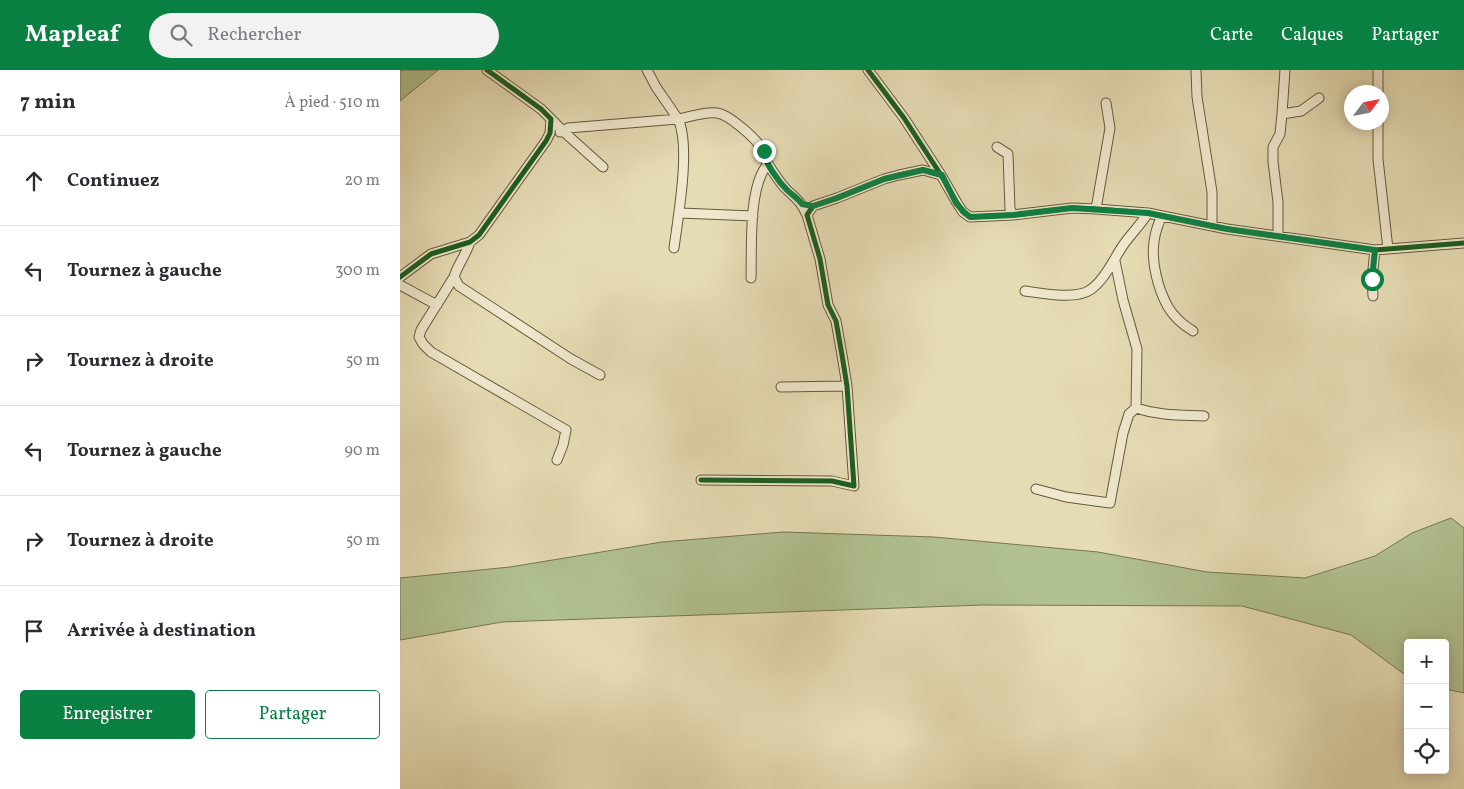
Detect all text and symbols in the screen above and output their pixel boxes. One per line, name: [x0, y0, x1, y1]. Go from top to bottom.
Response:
search box: [149, 13, 499, 58]
text: Mapleaf: [25, 18, 119, 52]
icon: search: [167, 21, 195, 49]
text: Rechercher: [207, 22, 302, 48]
text: Carte: [1210, 23, 1253, 48]
text: Calques: [1281, 23, 1343, 48]
text: Partager: [1371, 23, 1439, 48]
north arrow: [1344, 85, 1389, 130]
text: 7 min: [20, 88, 76, 117]
text: À pied · 510 m: [285, 92, 380, 114]
route end: [753, 140, 776, 163]
icon: ahead: [20, 167, 48, 195]
text: Continuez: [67, 168, 159, 194]
text: 20 m: [345, 170, 380, 192]
icon: left: [20, 257, 48, 285]
text: Tournez à gauche: [67, 258, 222, 284]
text: 300 m: [335, 260, 380, 282]
route start: [1361, 268, 1384, 291]
icon: right: [20, 347, 48, 375]
text: Tournez à droite: [67, 348, 214, 374]
text: 50 m: [346, 350, 380, 372]
icon: left: [20, 437, 48, 465]
text: Tournez à gauche: [67, 438, 222, 464]
text: 90 m: [344, 440, 380, 462]
icon: right: [20, 527, 48, 555]
text: Tournez à droite: [67, 528, 214, 554]
text: 50 m: [346, 530, 380, 552]
icon: arrive: [20, 617, 48, 645]
text: Arrivée à destination: [67, 618, 256, 644]
map controls: [1404, 639, 1449, 774]
button: +: [1404, 639, 1449, 684]
button: −: [1404, 684, 1449, 729]
button: Enregistrer: [20, 690, 195, 739]
button: Partager: [205, 690, 380, 739]
button: locate: [1404, 729, 1449, 774]

